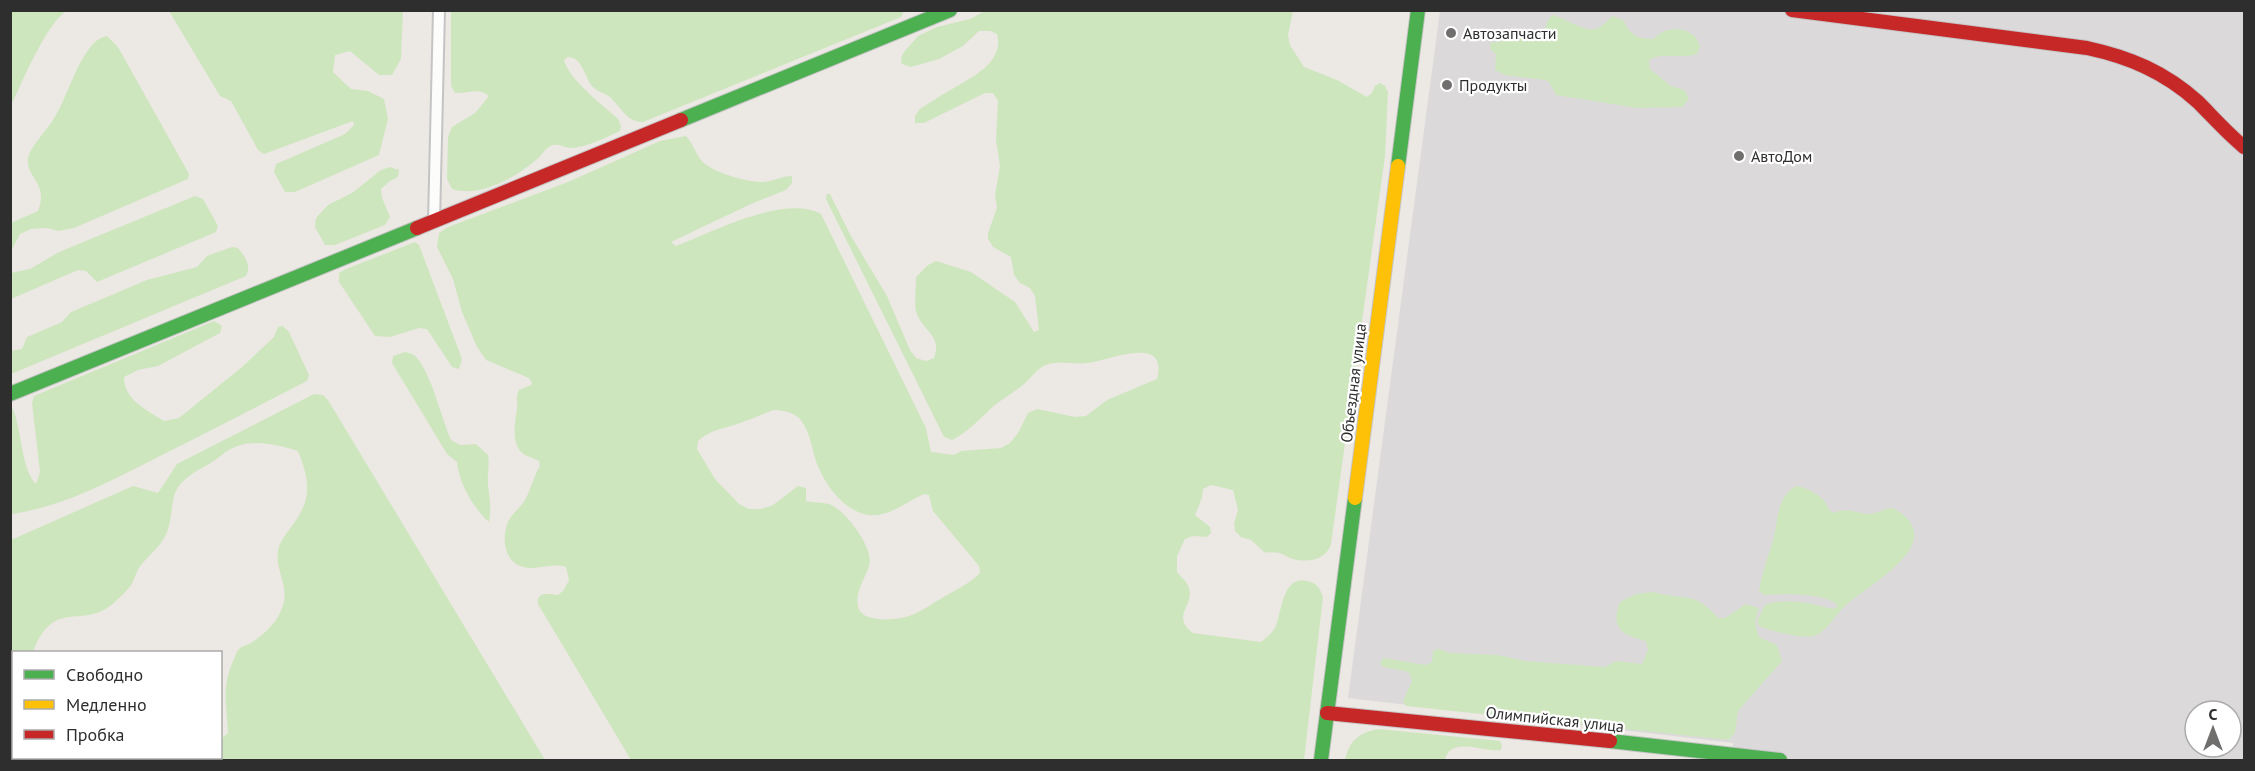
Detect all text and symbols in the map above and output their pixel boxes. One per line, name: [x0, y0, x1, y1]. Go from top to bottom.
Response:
place label: Автозапчасти: [1463, 23, 1556, 43]
marker: Автозапчасти: [1444, 26, 1458, 40]
place label: Продукты: [1459, 75, 1527, 95]
marker: Продукты: [1440, 78, 1454, 92]
place label: АвтоДом: [1751, 146, 1812, 166]
marker: АвтоДом: [1732, 149, 1746, 163]
street label: Объездная улица: [1336, 322, 1370, 444]
legend: [12, 651, 222, 759]
text: Свободно: [66, 663, 143, 686]
text: Медленно: [66, 693, 147, 716]
north arrow: [2183, 699, 2243, 759]
street label: Олимпийская улица: [1485, 702, 1625, 736]
text: С: [2209, 704, 2218, 724]
text: Пробка: [66, 723, 124, 746]

